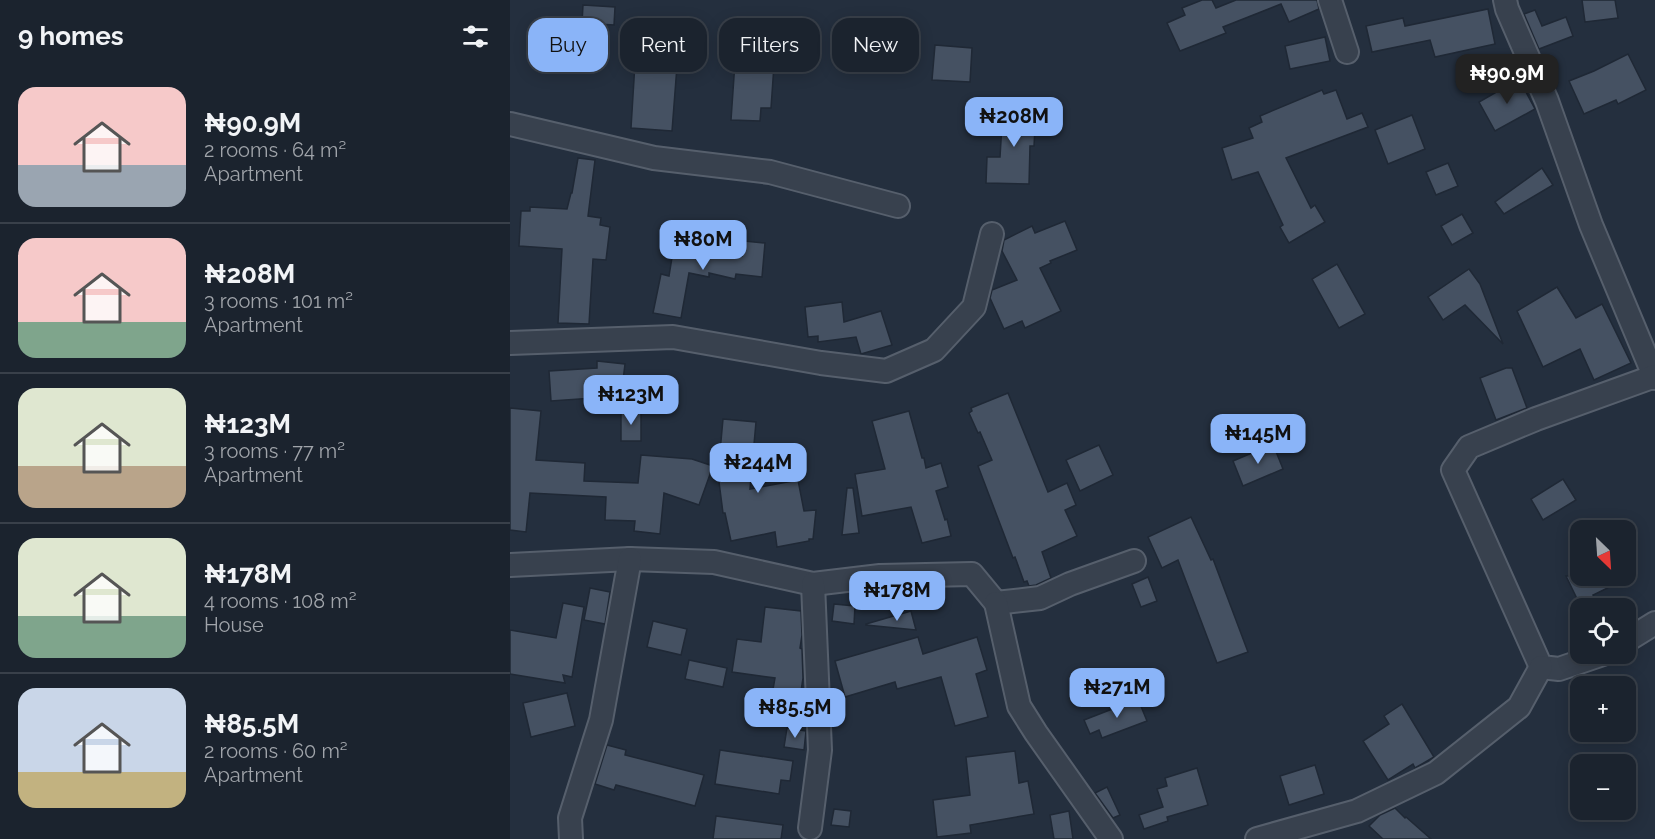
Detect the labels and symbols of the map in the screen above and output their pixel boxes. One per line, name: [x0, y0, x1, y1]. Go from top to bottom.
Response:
pin: ₦90.9M: [1458, 54, 1556, 105]
pin: ₦208M: [972, 97, 1056, 148]
pin: ₦80M: [667, 220, 739, 271]
pin: ₦123M: [589, 375, 673, 426]
pin: ₦145M: [1216, 414, 1300, 465]
pin: ₦244M: [716, 443, 800, 494]
north arrow: [1570, 520, 1636, 586]
pin: ₦178M: [855, 571, 939, 622]
pin: ₦271M: [1075, 668, 1159, 719]
pin: ₦85.5M: [746, 688, 844, 739]

